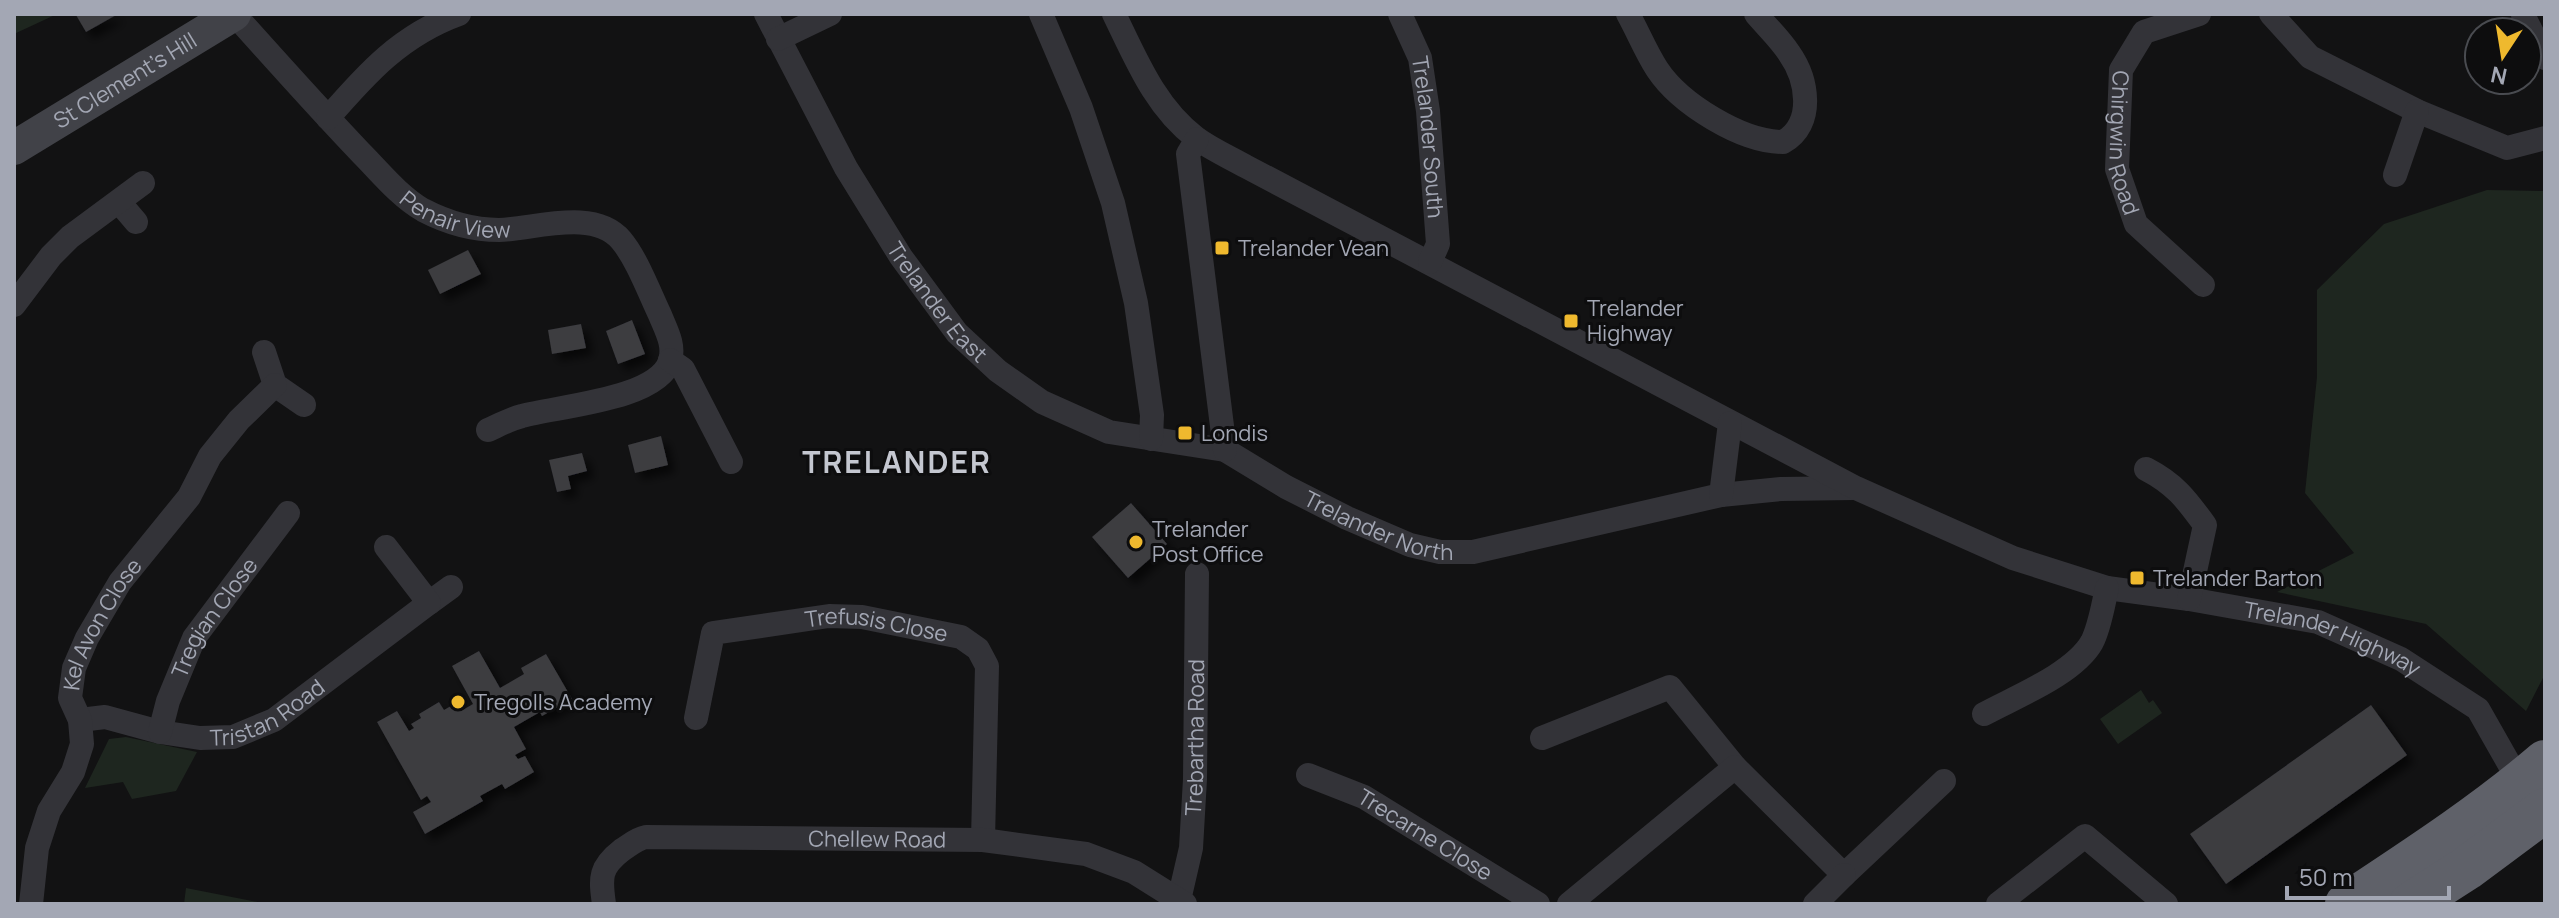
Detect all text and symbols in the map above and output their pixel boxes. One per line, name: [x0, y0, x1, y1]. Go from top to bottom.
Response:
north arrow: [2463, 16, 2543, 96]
street label: St Clement's Hill: [48, 25, 202, 136]
street label: Trelander South: [1405, 54, 1451, 219]
text: N: [2488, 59, 2510, 92]
street label: Chirgwin Road: [2101, 70, 2147, 219]
street label: Penair View: [394, 184, 512, 245]
place label: Trelander Vean: [1238, 233, 1389, 263]
street label: Trelander East: [880, 236, 994, 369]
marker: Trelander Vean: [1213, 239, 1231, 257]
place label: Trelander Highway: [1587, 293, 1684, 348]
marker: Trelander Highway: [1562, 312, 1580, 330]
place label: Londis: [1201, 418, 1268, 448]
marker: Londis: [1176, 424, 1194, 442]
district label: TRELANDER: [802, 441, 992, 482]
street label: Trelander North: [1299, 484, 1453, 567]
place label: Trelander Post Office: [1152, 514, 1264, 569]
marker: Trelander Post Office: [1127, 533, 1145, 551]
street label: Tregian Close: [164, 551, 264, 682]
street label: Kel Avon Close: [56, 552, 149, 692]
place label: Trelander Barton: [2153, 563, 2322, 593]
marker: Trelander Barton: [2128, 569, 2146, 587]
street label: Trelander Highway: [2241, 594, 2427, 683]
street label: Trefusis Close: [803, 601, 951, 649]
street label: Trebartha Road: [1178, 659, 1211, 817]
street label: Tristan Road: [209, 672, 331, 753]
place label: Tregolls Academy: [474, 687, 653, 717]
marker: Tregolls Academy: [449, 693, 467, 711]
street label: Trecarne Close: [1352, 782, 1498, 888]
street label: Chellew Road: [808, 823, 946, 855]
scale bar: [2287, 850, 2449, 900]
text: 50 m: [2299, 860, 2353, 893]

